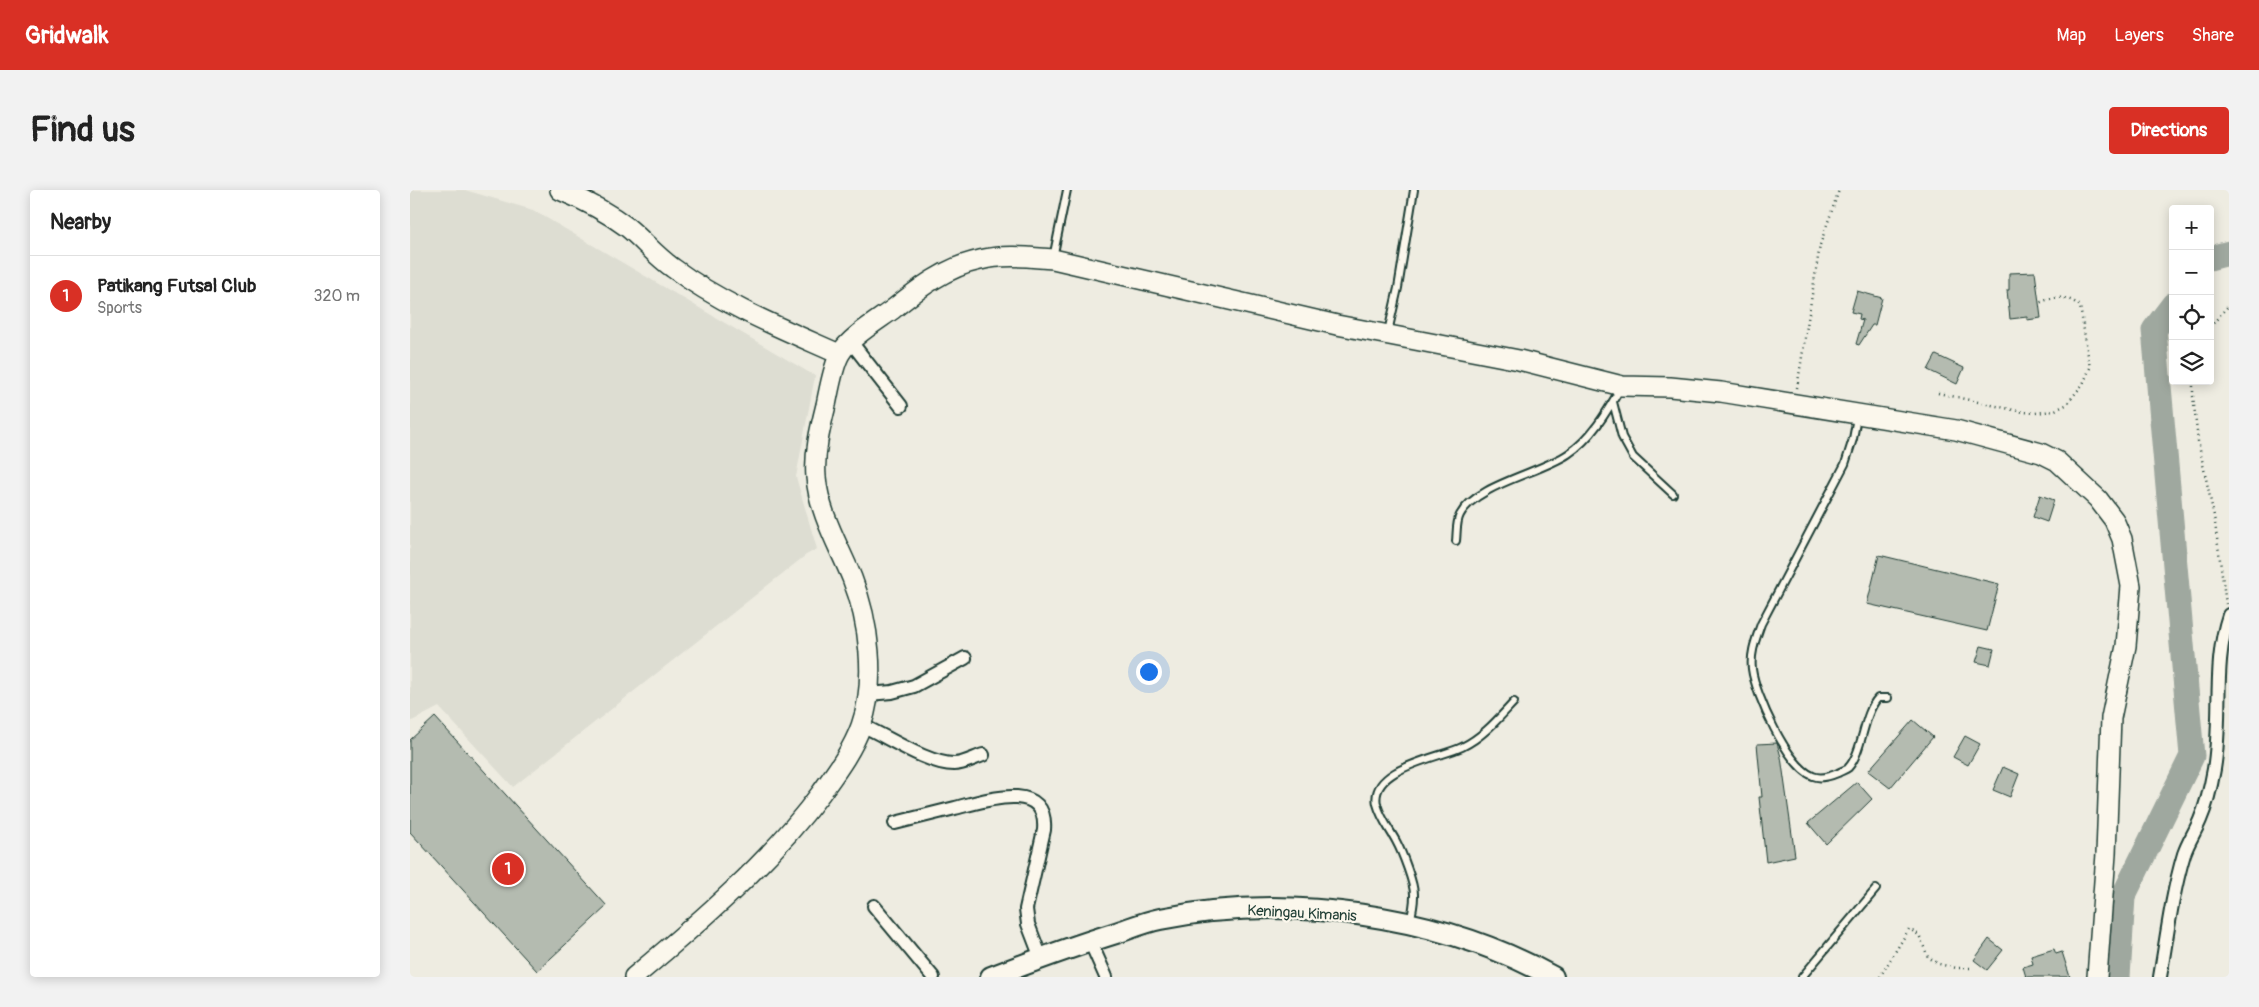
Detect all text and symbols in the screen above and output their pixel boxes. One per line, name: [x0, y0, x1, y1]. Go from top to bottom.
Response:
text: Gridwalk: [25, 21, 109, 50]
text: Map: [2057, 24, 2086, 47]
text: Layers: [2114, 24, 2164, 47]
text: Share: [2192, 24, 2234, 47]
button: Directions: [2109, 107, 2229, 154]
text: Find us: [30, 108, 135, 152]
map controls: [2169, 205, 2214, 385]
button: +: [2169, 205, 2214, 250]
text: Nearby: [50, 209, 111, 236]
button: −: [2169, 250, 2214, 295]
text: Patikang Futsal Club: [97, 274, 256, 298]
text: 1: [63, 286, 69, 306]
text: 320 m: [314, 286, 360, 306]
button: locate: [2169, 295, 2214, 340]
text: Sports: [97, 298, 142, 318]
button: layers: [2169, 340, 2214, 385]
your location: [1136, 659, 1162, 685]
pin: 1: [492, 850, 524, 888]
street label: Keningau Kimanis: [1247, 901, 1358, 926]

